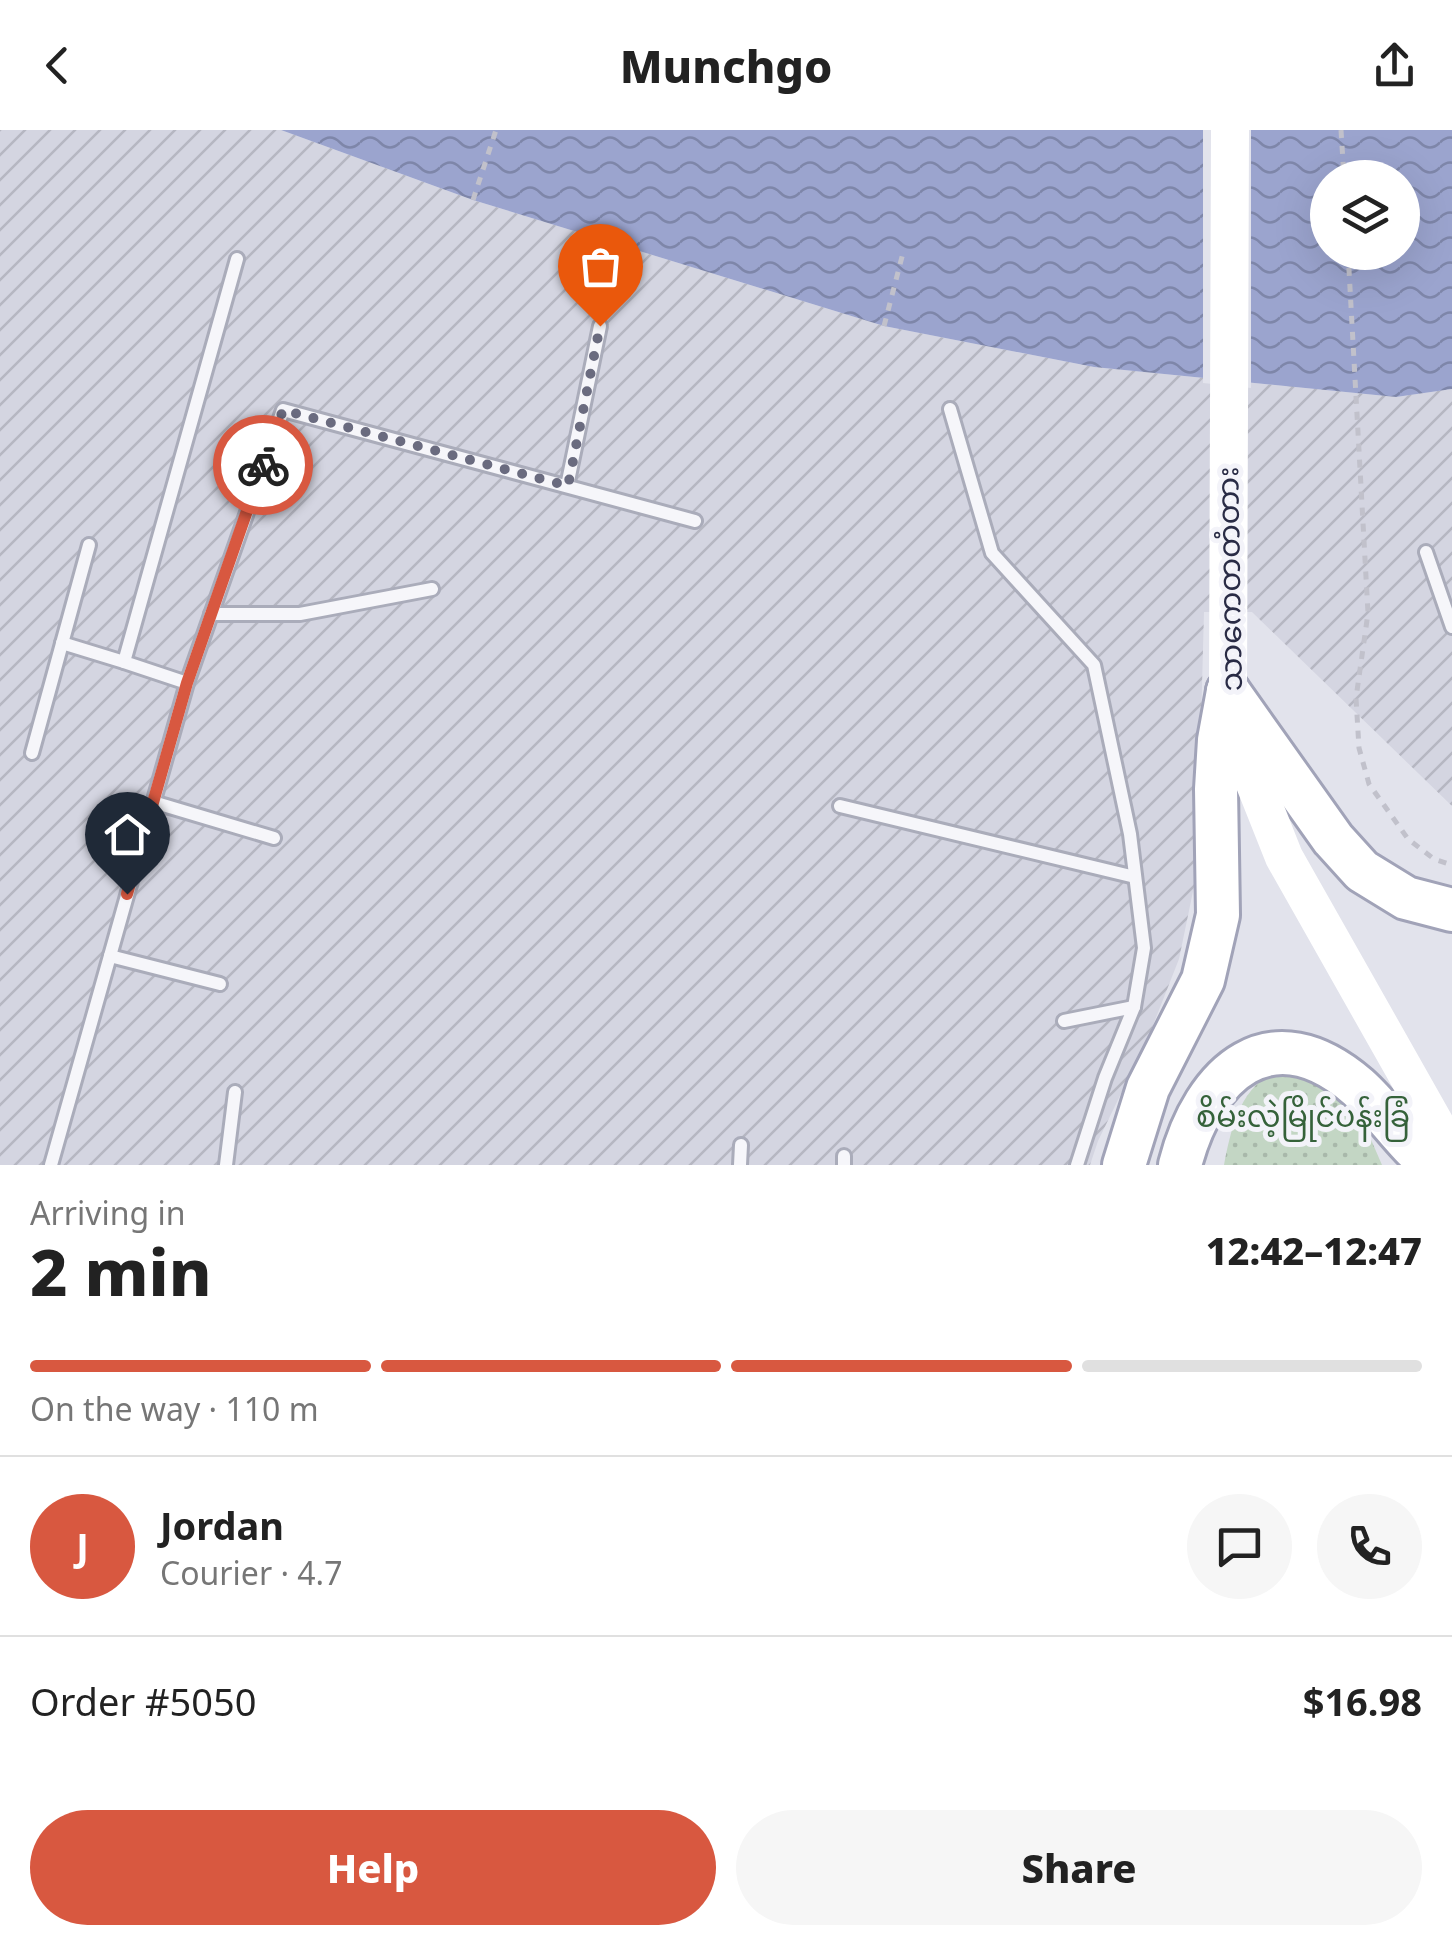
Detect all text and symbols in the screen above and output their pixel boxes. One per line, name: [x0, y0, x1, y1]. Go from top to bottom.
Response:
text: Munchgo: [620, 35, 832, 96]
icon: back: [30, 38, 85, 93]
icon: share: [1367, 38, 1422, 93]
map controls: [1310, 160, 1420, 270]
button: layers: [1310, 160, 1420, 270]
pin: [558, 224, 643, 327]
icon: bag: [573, 239, 628, 294]
courier: [213, 415, 313, 515]
icon: bike: [236, 438, 291, 493]
street label: သာကေတတံတား: [1206, 466, 1251, 692]
pin: [85, 792, 170, 895]
icon: home: [100, 807, 155, 862]
park label: စိမ်းလဲ့မြိုင်ပန်းခြံ: [1196, 1095, 1410, 1142]
text: Arriving in: [30, 1191, 185, 1234]
text: 12:42–12:47: [1206, 1224, 1422, 1276]
text: 2 min: [30, 1227, 212, 1315]
text: On the way · 110 m: [30, 1387, 319, 1430]
button: chat: [1187, 1494, 1292, 1599]
button: phone: [1317, 1494, 1422, 1599]
text: Jordan: [160, 1499, 284, 1551]
text: J: [76, 1520, 89, 1572]
text: Courier · 4.7: [160, 1551, 343, 1594]
text: Order #5050: [30, 1675, 256, 1727]
text: $16.98: [1303, 1675, 1422, 1727]
button: Help: [30, 1810, 716, 1925]
button: Share: [736, 1810, 1422, 1925]

